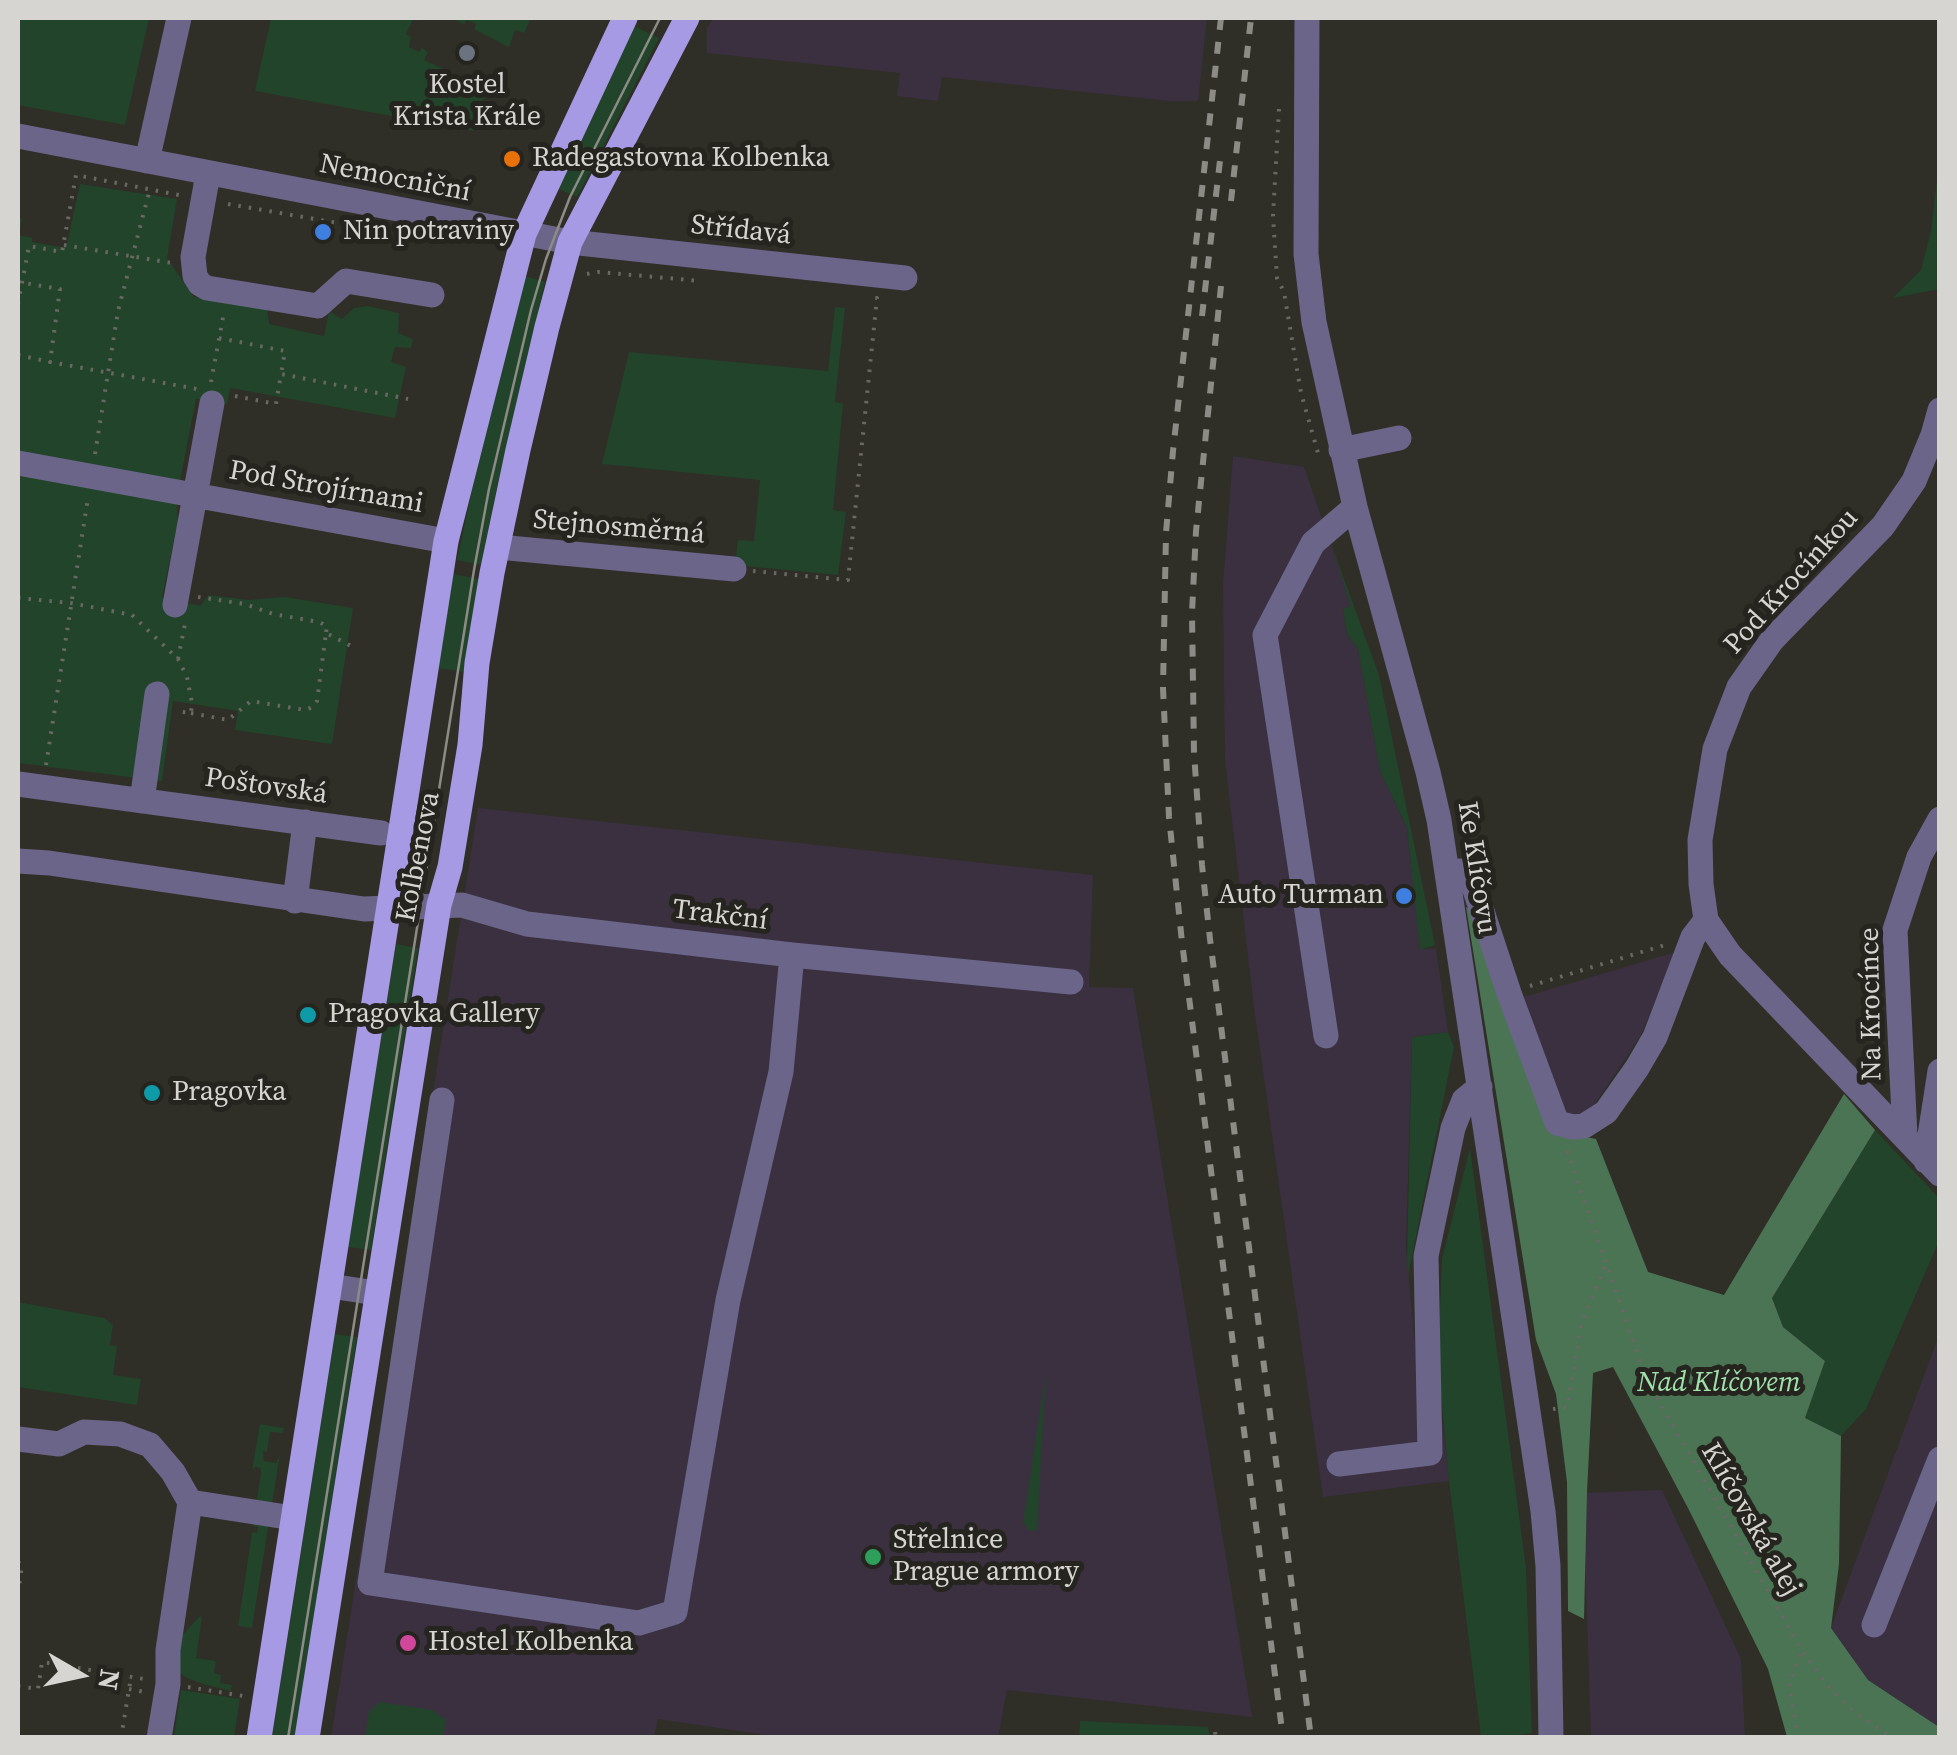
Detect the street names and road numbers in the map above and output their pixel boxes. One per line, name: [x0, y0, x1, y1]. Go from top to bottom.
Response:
street label: Nemocniční: [317, 148, 473, 210]
street label: Střídavá: [689, 209, 793, 253]
street label: Pod Strojírnami: [226, 454, 426, 522]
street label: Pod Krocínkou: [1718, 502, 1866, 662]
street label: Stejnosměrná: [532, 504, 706, 552]
street label: Poštovská: [203, 762, 329, 812]
street label: Kolbenova: [390, 789, 448, 925]
street label: Ke Klíčovu: [1449, 799, 1503, 937]
street label: Trakční: [671, 894, 769, 938]
street label: Na Krocínce: [1854, 927, 1890, 1081]
street label: Klíčovská alej: [1693, 1438, 1807, 1602]

